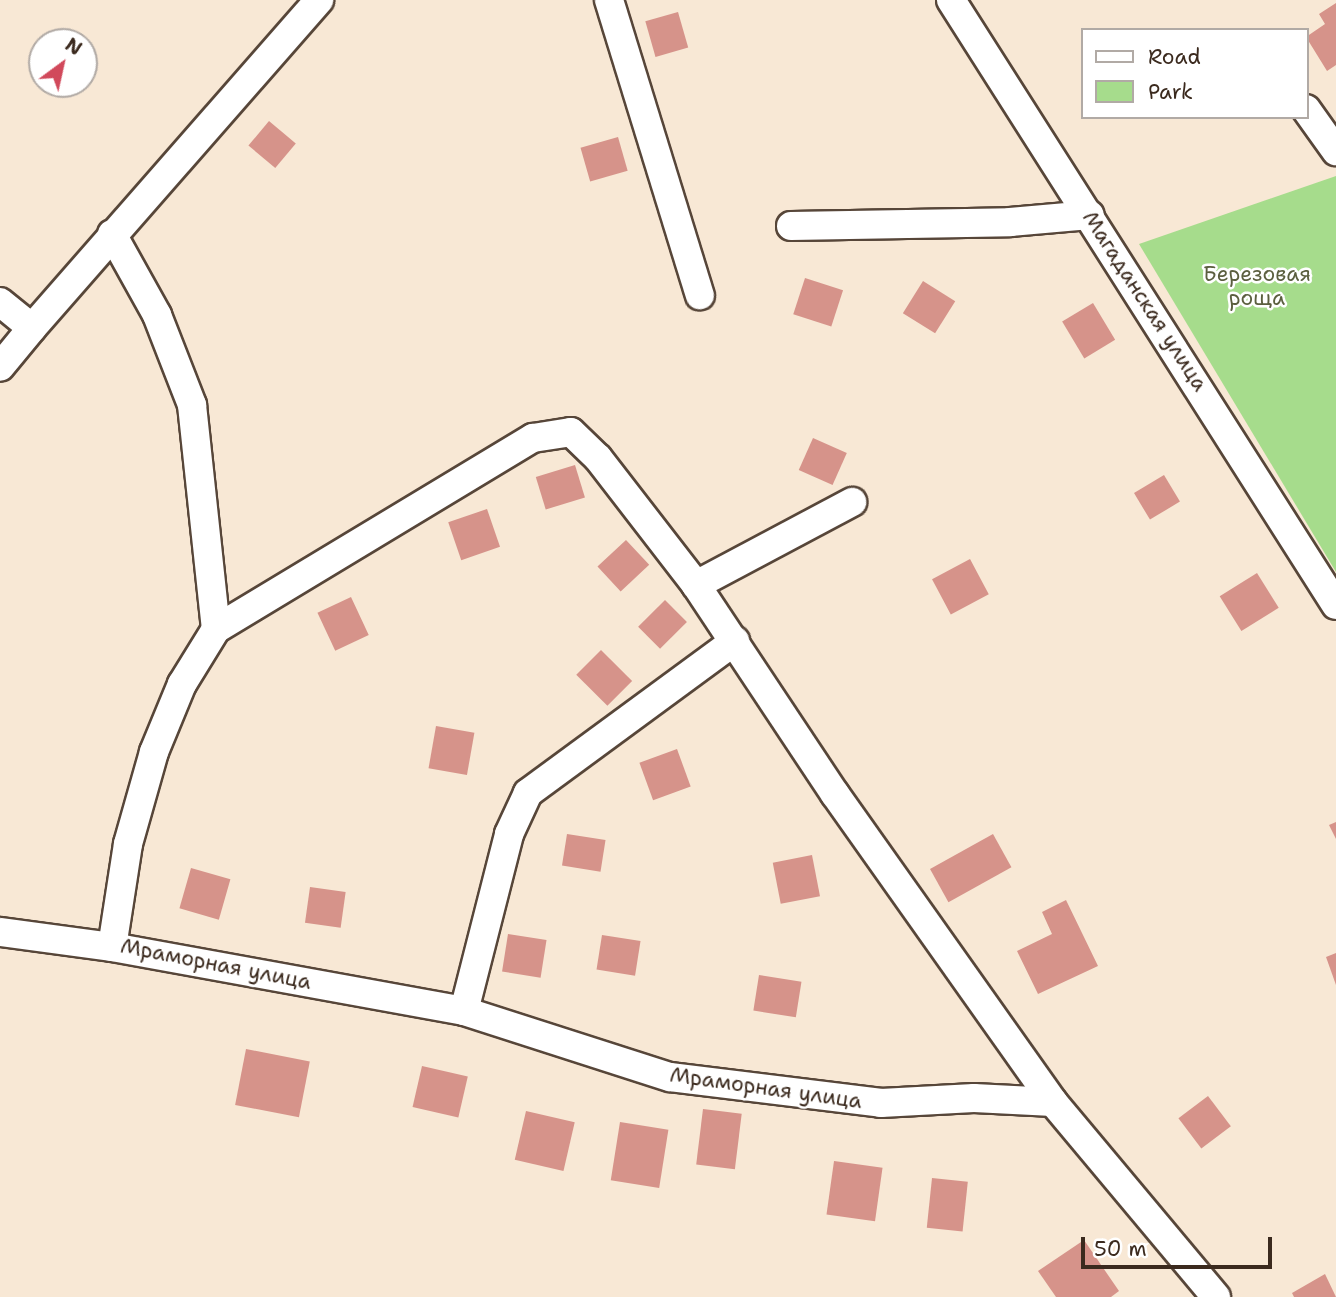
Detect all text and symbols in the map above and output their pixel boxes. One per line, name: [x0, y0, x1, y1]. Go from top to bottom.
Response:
north arrow: [28, 28, 98, 98]
legend: [1080, 28, 1308, 119]
text: N: [60, 32, 87, 61]
text: Road: [1148, 43, 1201, 71]
text: Park: [1148, 78, 1193, 106]
street label: Магаданская улица: [1077, 206, 1213, 396]
park label: Березовая роща: [1203, 261, 1311, 311]
street label: Мраморная улица: [119, 933, 313, 995]
street label: Мраморная улица: [668, 1062, 864, 1114]
scale bar: [1084, 1224, 1275, 1268]
text: 50 m: [1094, 1235, 1147, 1263]

